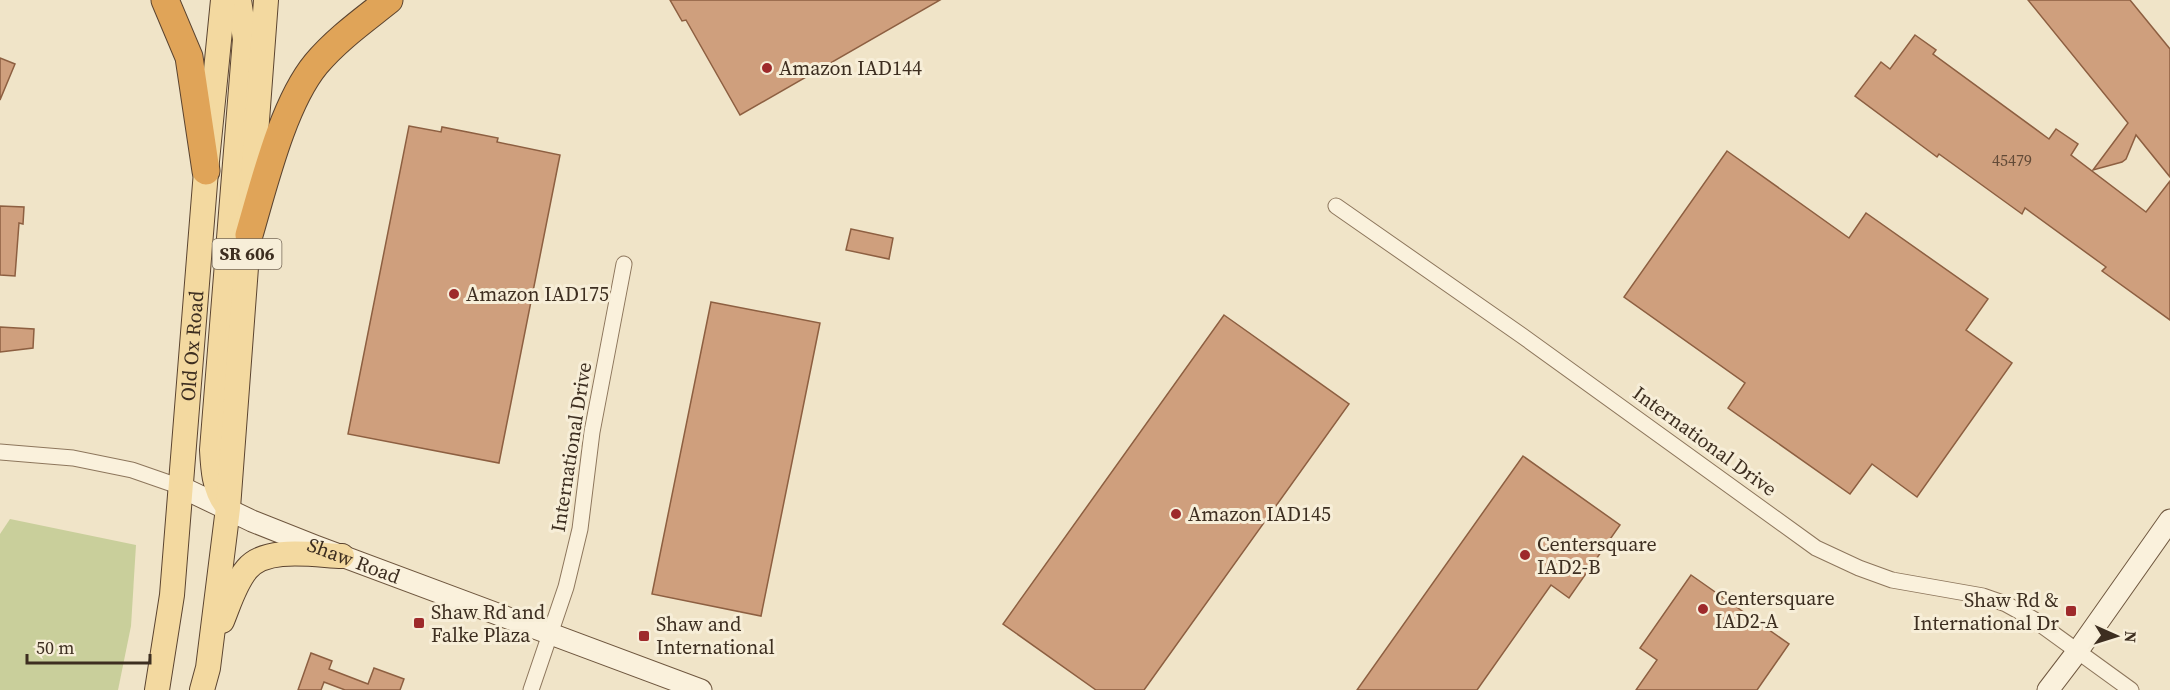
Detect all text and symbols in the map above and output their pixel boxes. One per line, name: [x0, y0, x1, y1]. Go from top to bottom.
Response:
place label: Amazon IAD144: [779, 54, 922, 82]
marker: Amazon IAD144: [760, 61, 774, 75]
house number: 45479: [1992, 149, 2032, 171]
road number: SR 606: [212, 239, 282, 269]
place label: Amazon IAD175: [466, 280, 609, 308]
marker: Amazon IAD175: [447, 287, 461, 301]
street label: Old Ox Road: [174, 289, 210, 402]
street label: International Drive: [544, 360, 598, 534]
street label: International Drive: [1627, 379, 1783, 503]
place label: Amazon IAD145: [1188, 500, 1331, 528]
marker: Amazon IAD145: [1169, 507, 1183, 521]
street label: Shaw Road: [303, 530, 405, 591]
place label: Centersquare IAD2-B: [1537, 530, 1657, 581]
marker: Centersquare IAD2-B: [1518, 548, 1532, 562]
place label: Centersquare IAD2-A: [1715, 584, 1835, 635]
place label: Shaw Rd & International Dr: [1913, 586, 2060, 637]
place label: Shaw Rd and Falke Plaza: [431, 598, 546, 649]
marker: Centersquare IAD2-A: [1696, 602, 1710, 616]
marker: Shaw Rd & International Dr: [2064, 604, 2078, 618]
north arrow: [2086, 606, 2146, 666]
place label: Shaw and International: [656, 610, 775, 661]
marker: Shaw Rd and Falke Plaza: [412, 616, 426, 630]
scale bar: [27, 627, 150, 665]
marker: Shaw and International: [637, 629, 651, 643]
text: N: [2120, 630, 2142, 644]
text: 50 m: [36, 635, 74, 660]

